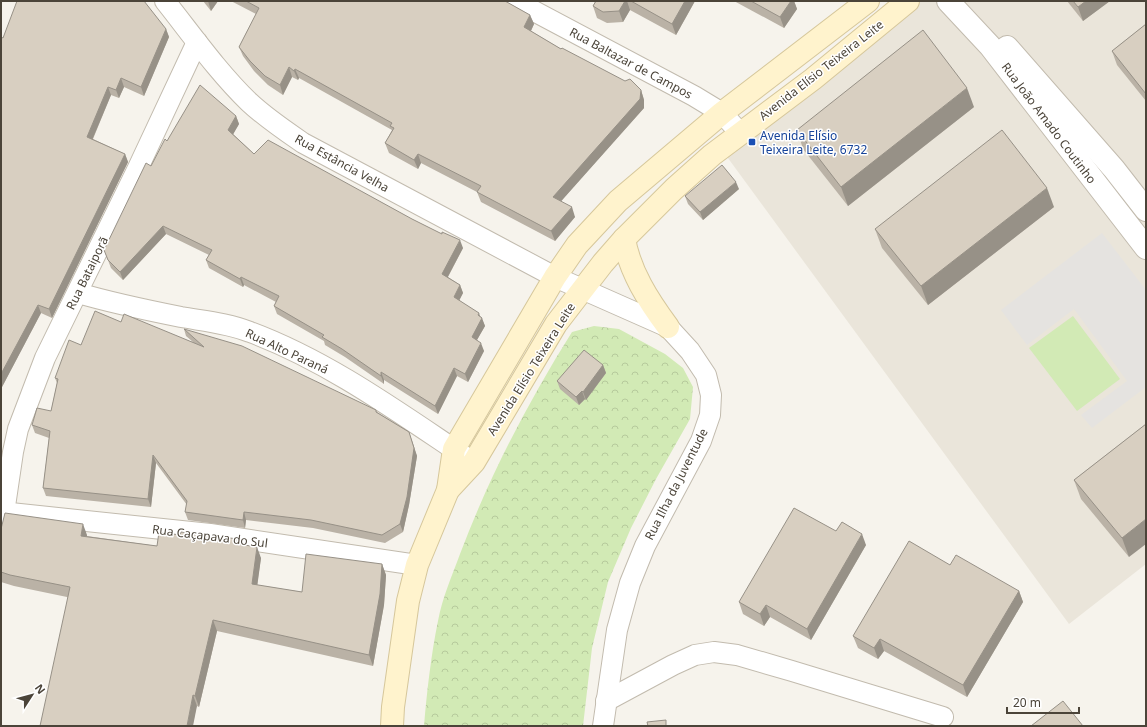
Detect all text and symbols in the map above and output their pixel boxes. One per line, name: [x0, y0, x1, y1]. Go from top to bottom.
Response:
street label: Avenida Elísio Teixeira Leite: [755, 16, 887, 124]
street label: Rua Baltazar de Campos: [566, 23, 696, 103]
street label: Rua João Amado Coutinho: [998, 59, 1100, 187]
place label: Avenida Elísio Teixeira Leite, 6732: [760, 127, 867, 158]
street label: Rua Estância Velha: [292, 130, 392, 196]
marker: Avenida Elísio Teixeira Leite, 6732: [747, 137, 757, 147]
street label: Rua Bataiporã: [62, 234, 112, 312]
street label: Avenida Elísio Teixeira Leite: [483, 299, 579, 439]
street label: Rua Alto Paraná: [243, 324, 331, 378]
street label: Rua Ilha da Juventude: [640, 425, 712, 543]
street label: Rua Caçapava do Sul: [151, 520, 269, 552]
north arrow: [12, 675, 52, 715]
text: N: [32, 681, 49, 697]
scale bar: [1007, 689, 1079, 715]
text: 20 m: [1013, 694, 1041, 711]

